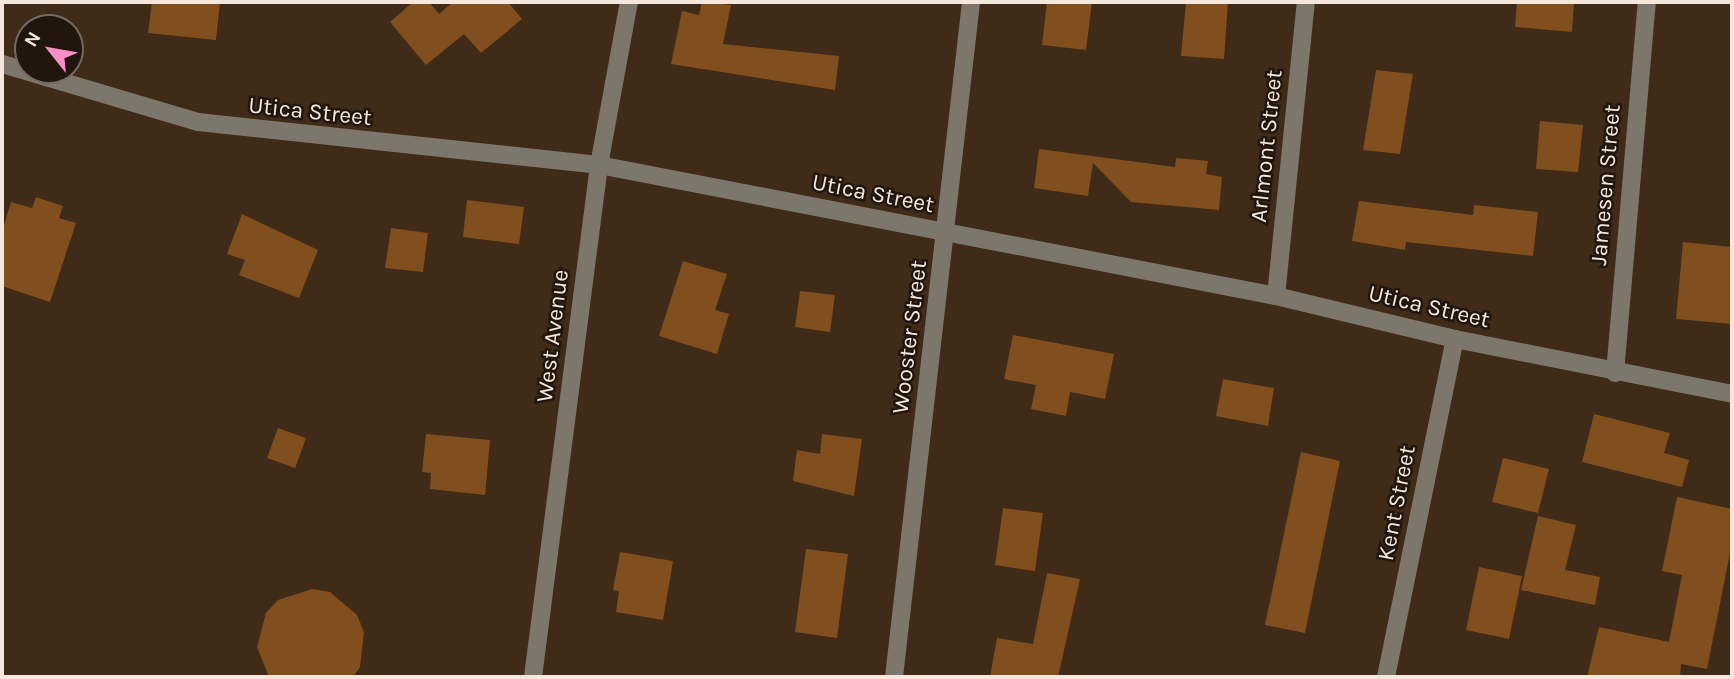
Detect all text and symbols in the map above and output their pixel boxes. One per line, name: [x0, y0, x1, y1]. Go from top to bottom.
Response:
north arrow: [14, 14, 84, 84]
text: N: [20, 28, 46, 51]
street label: Arlmont Street: [1245, 68, 1289, 224]
street label: Utica Street: [247, 92, 373, 132]
street label: Jamesen Street: [1585, 103, 1627, 267]
street label: Utica Street: [810, 169, 936, 219]
street label: Wooster Street: [887, 259, 933, 415]
street label: West Avenue: [531, 268, 575, 404]
street label: Utica Street: [1366, 280, 1492, 334]
street label: Kent Street: [1372, 443, 1422, 563]

